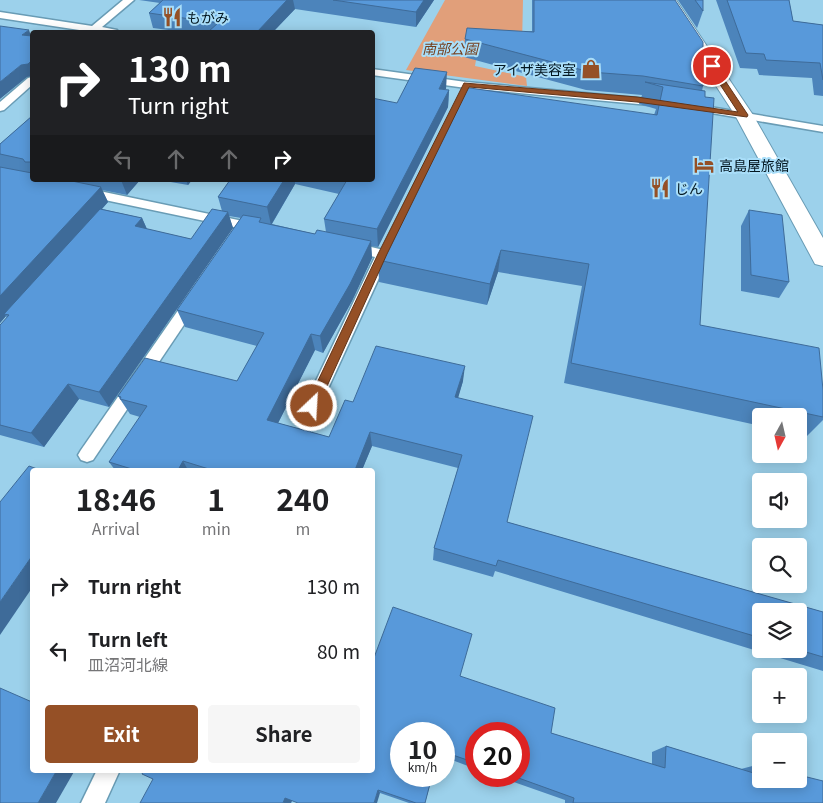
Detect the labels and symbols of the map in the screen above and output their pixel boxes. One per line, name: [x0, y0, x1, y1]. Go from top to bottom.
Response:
restaurant icon: もがみ: [161, 6, 183, 28]
place label: もがみ: [187, 7, 229, 27]
park label: 南部公園: [422, 38, 480, 58]
pin: [691, 45, 733, 87]
shop icon: アイザ美容室: [580, 58, 602, 80]
place label: アイザ美容室: [493, 59, 576, 79]
hotel icon: 高島屋旅館: [693, 154, 715, 176]
place label: 高島屋旅館: [719, 155, 789, 175]
restaurant icon: じん: [649, 177, 671, 199]
place label: じん: [675, 178, 703, 198]
position arrow: [285, 379, 337, 431]
north arrow: [752, 408, 808, 462]
speed limit sign: 20: [465, 722, 530, 787]

